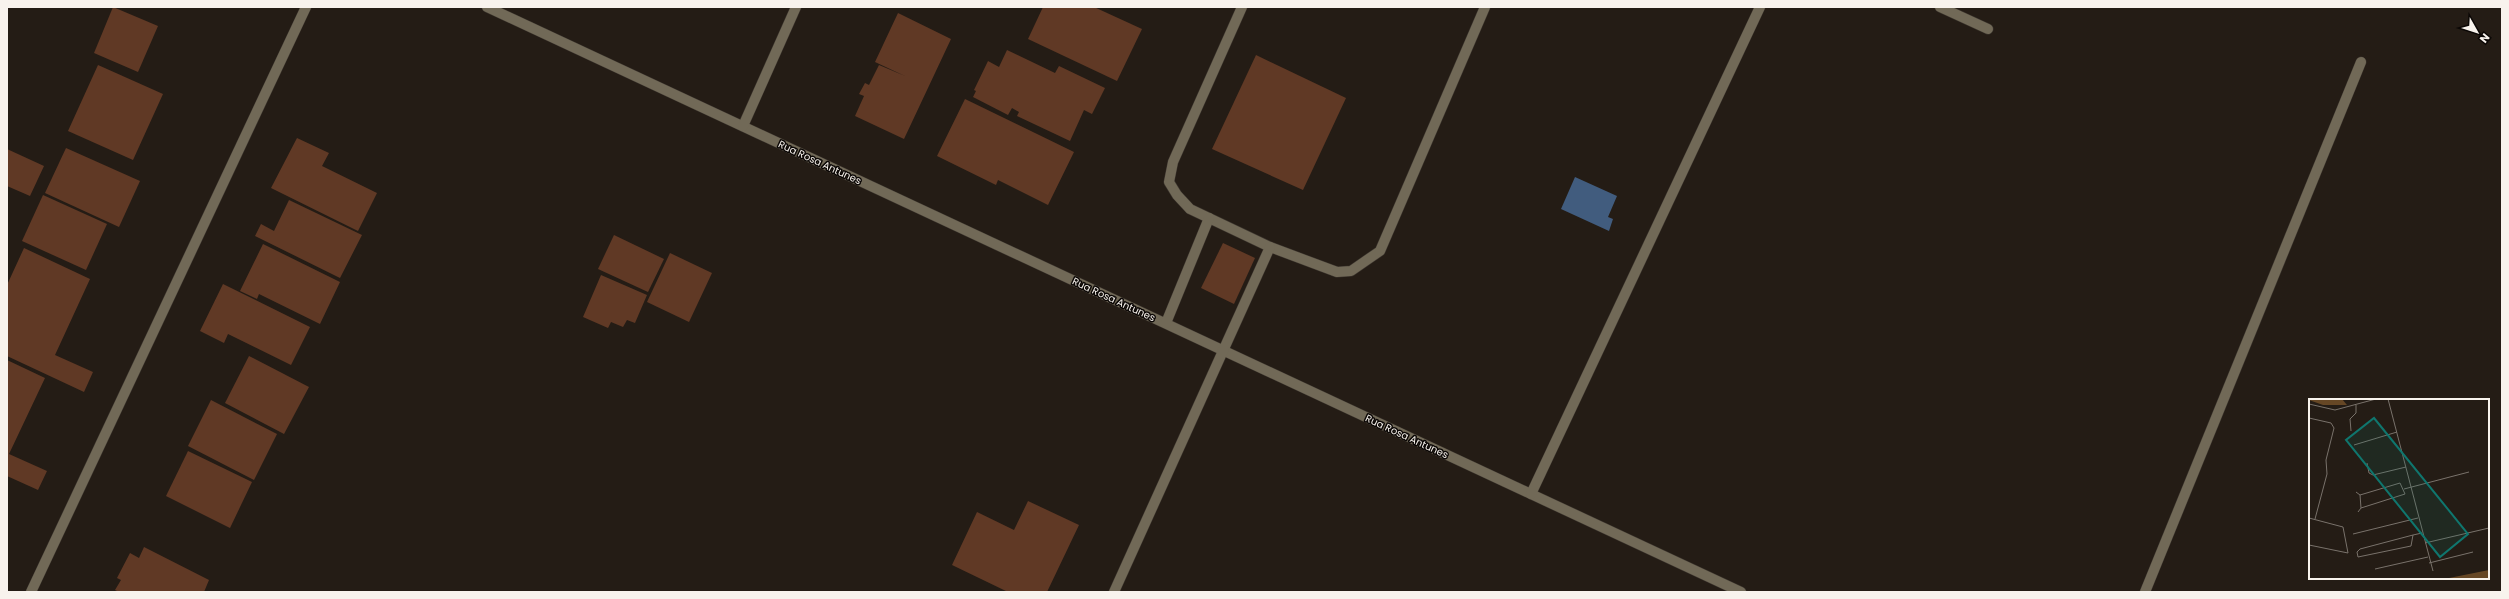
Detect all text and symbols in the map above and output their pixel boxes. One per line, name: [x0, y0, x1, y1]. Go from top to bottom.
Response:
north arrow: [2457, 12, 2497, 52]
text: N: [2476, 30, 2494, 47]
street label: Rua Rosa Antunes: [776, 137, 864, 188]
street label: Rua Rosa Antunes: [1070, 274, 1158, 325]
inset map: [2309, 399, 2489, 579]
street label: Rua Rosa Antunes: [1363, 411, 1451, 462]

